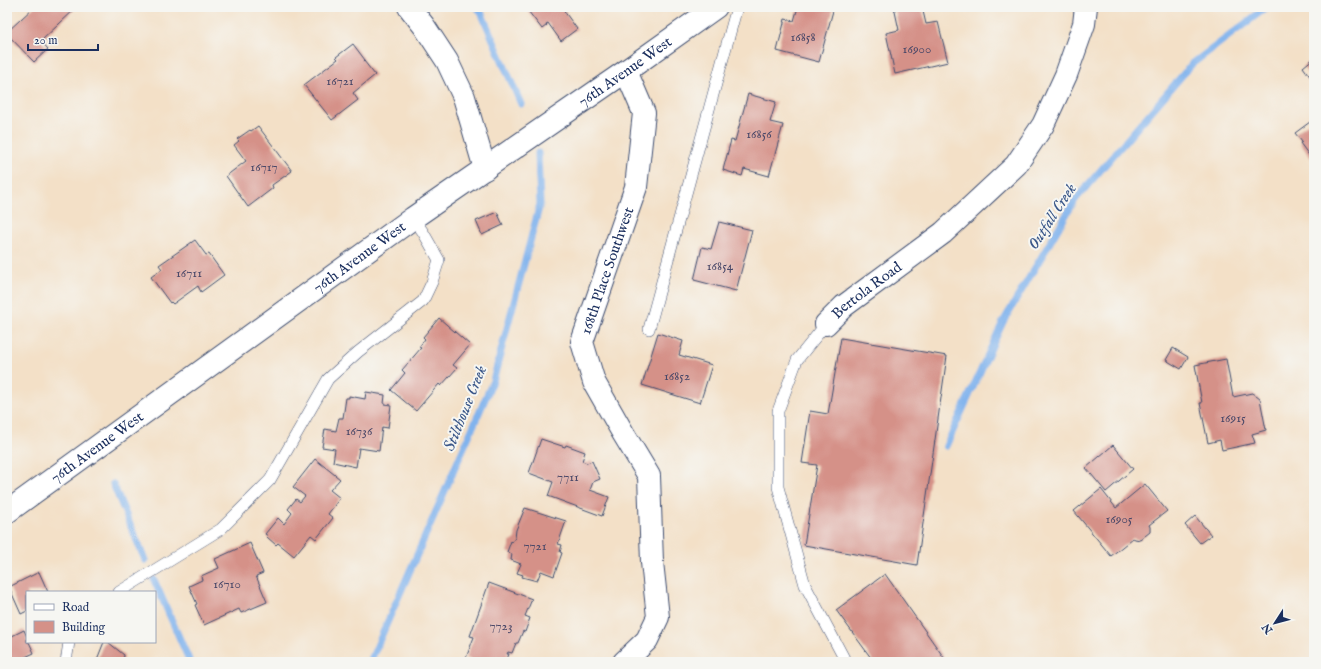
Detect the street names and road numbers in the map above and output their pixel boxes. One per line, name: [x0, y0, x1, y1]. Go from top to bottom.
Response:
street label: 76th Avenue West: [575, 32, 676, 111]
street label: 168th Place Southwest: [576, 205, 638, 337]
street label: 76th Avenue West: [310, 217, 410, 297]
street label: Bertola Road: [828, 257, 906, 323]
street label: 76th Avenue West: [47, 407, 147, 487]

